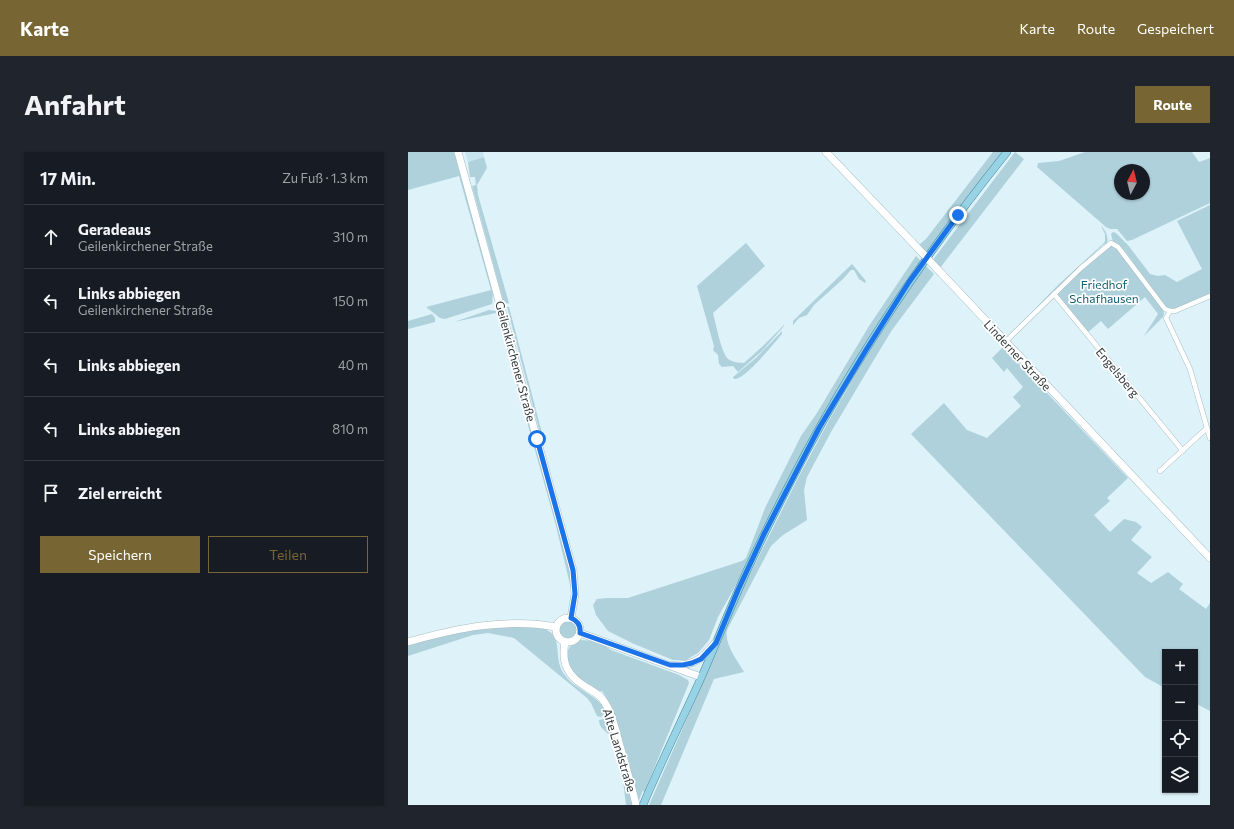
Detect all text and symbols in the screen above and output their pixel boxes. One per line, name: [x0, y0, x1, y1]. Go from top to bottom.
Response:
text: Karte: [20, 17, 69, 40]
text: Karte: [1020, 20, 1055, 37]
text: Route: [1077, 20, 1115, 37]
text: Gespeichert: [1137, 20, 1214, 37]
button: Route: [1135, 86, 1210, 123]
text: Anfahrt: [24, 87, 126, 121]
north arrow: [1114, 164, 1150, 200]
text: 17 Min.: [40, 168, 96, 189]
text: Zu Fuß · 1.3 km: [282, 170, 368, 186]
route end: [949, 206, 967, 224]
text: Geradeaus: [78, 220, 151, 238]
icon: ahead: [40, 226, 62, 248]
text: 310 m: [333, 229, 368, 245]
text: Geilenkirchener Straße: [78, 238, 213, 254]
park label: Friedhof Schafhausen: [1069, 277, 1139, 305]
text: Links abbiegen: [78, 284, 180, 302]
icon: left: [40, 290, 62, 312]
text: 150 m: [333, 293, 368, 309]
street label: Geilenkirchener Straße: [493, 299, 539, 423]
text: Geilenkirchener Straße: [78, 302, 213, 318]
street label: Linderner Straße: [982, 317, 1054, 393]
street label: Engelsberg: [1093, 345, 1143, 400]
icon: left: [40, 354, 62, 376]
text: Links abbiegen: [78, 356, 180, 374]
text: 40 m: [338, 357, 368, 373]
icon: left: [40, 418, 62, 440]
text: Links abbiegen: [78, 420, 180, 438]
text: 810 m: [332, 421, 368, 437]
route start: [528, 430, 546, 448]
icon: arrive: [40, 482, 62, 504]
text: Ziel erreicht: [78, 484, 162, 502]
button: Speichern: [40, 536, 200, 573]
button: Teilen: [208, 536, 368, 573]
map controls: [1162, 649, 1198, 793]
button: +: [1162, 649, 1198, 685]
button: −: [1162, 685, 1198, 721]
street label: Alte Landstraße: [601, 707, 639, 793]
button: locate: [1162, 721, 1198, 757]
button: layers: [1162, 757, 1198, 793]

